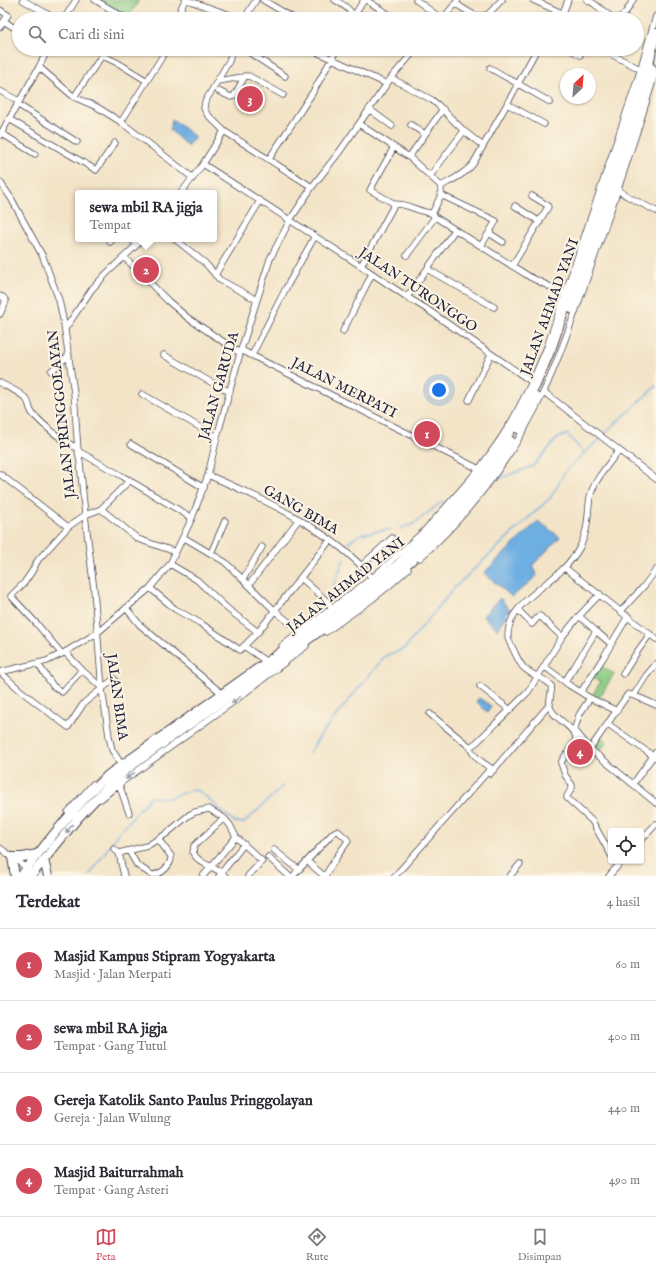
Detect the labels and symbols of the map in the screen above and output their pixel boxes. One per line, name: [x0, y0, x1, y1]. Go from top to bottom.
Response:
north arrow: [560, 68, 596, 104]
pin: 3: [237, 84, 263, 114]
street label: JALAN AHMAD YANI: [516, 236, 583, 380]
street label: JALAN TURONGGO: [354, 243, 481, 337]
pin: 2: [133, 255, 159, 285]
street label: JALAN PRINGGOLAYAN: [44, 329, 80, 501]
street label: JALAN GARUDA: [194, 329, 243, 444]
street label: JALAN MERPATI: [286, 353, 400, 422]
your location: [429, 380, 449, 400]
pin: 1: [414, 419, 440, 449]
street label: GANG BIMA: [260, 481, 343, 539]
street label: JALAN AHMAD YANI: [282, 533, 409, 638]
street label: JALAN BIMA: [102, 651, 132, 742]
one-way arrow: [230, 696, 241, 704]
pin: 4: [567, 737, 593, 767]
one-way arrow: [125, 771, 135, 779]
one-way arrow: [65, 823, 74, 834]

